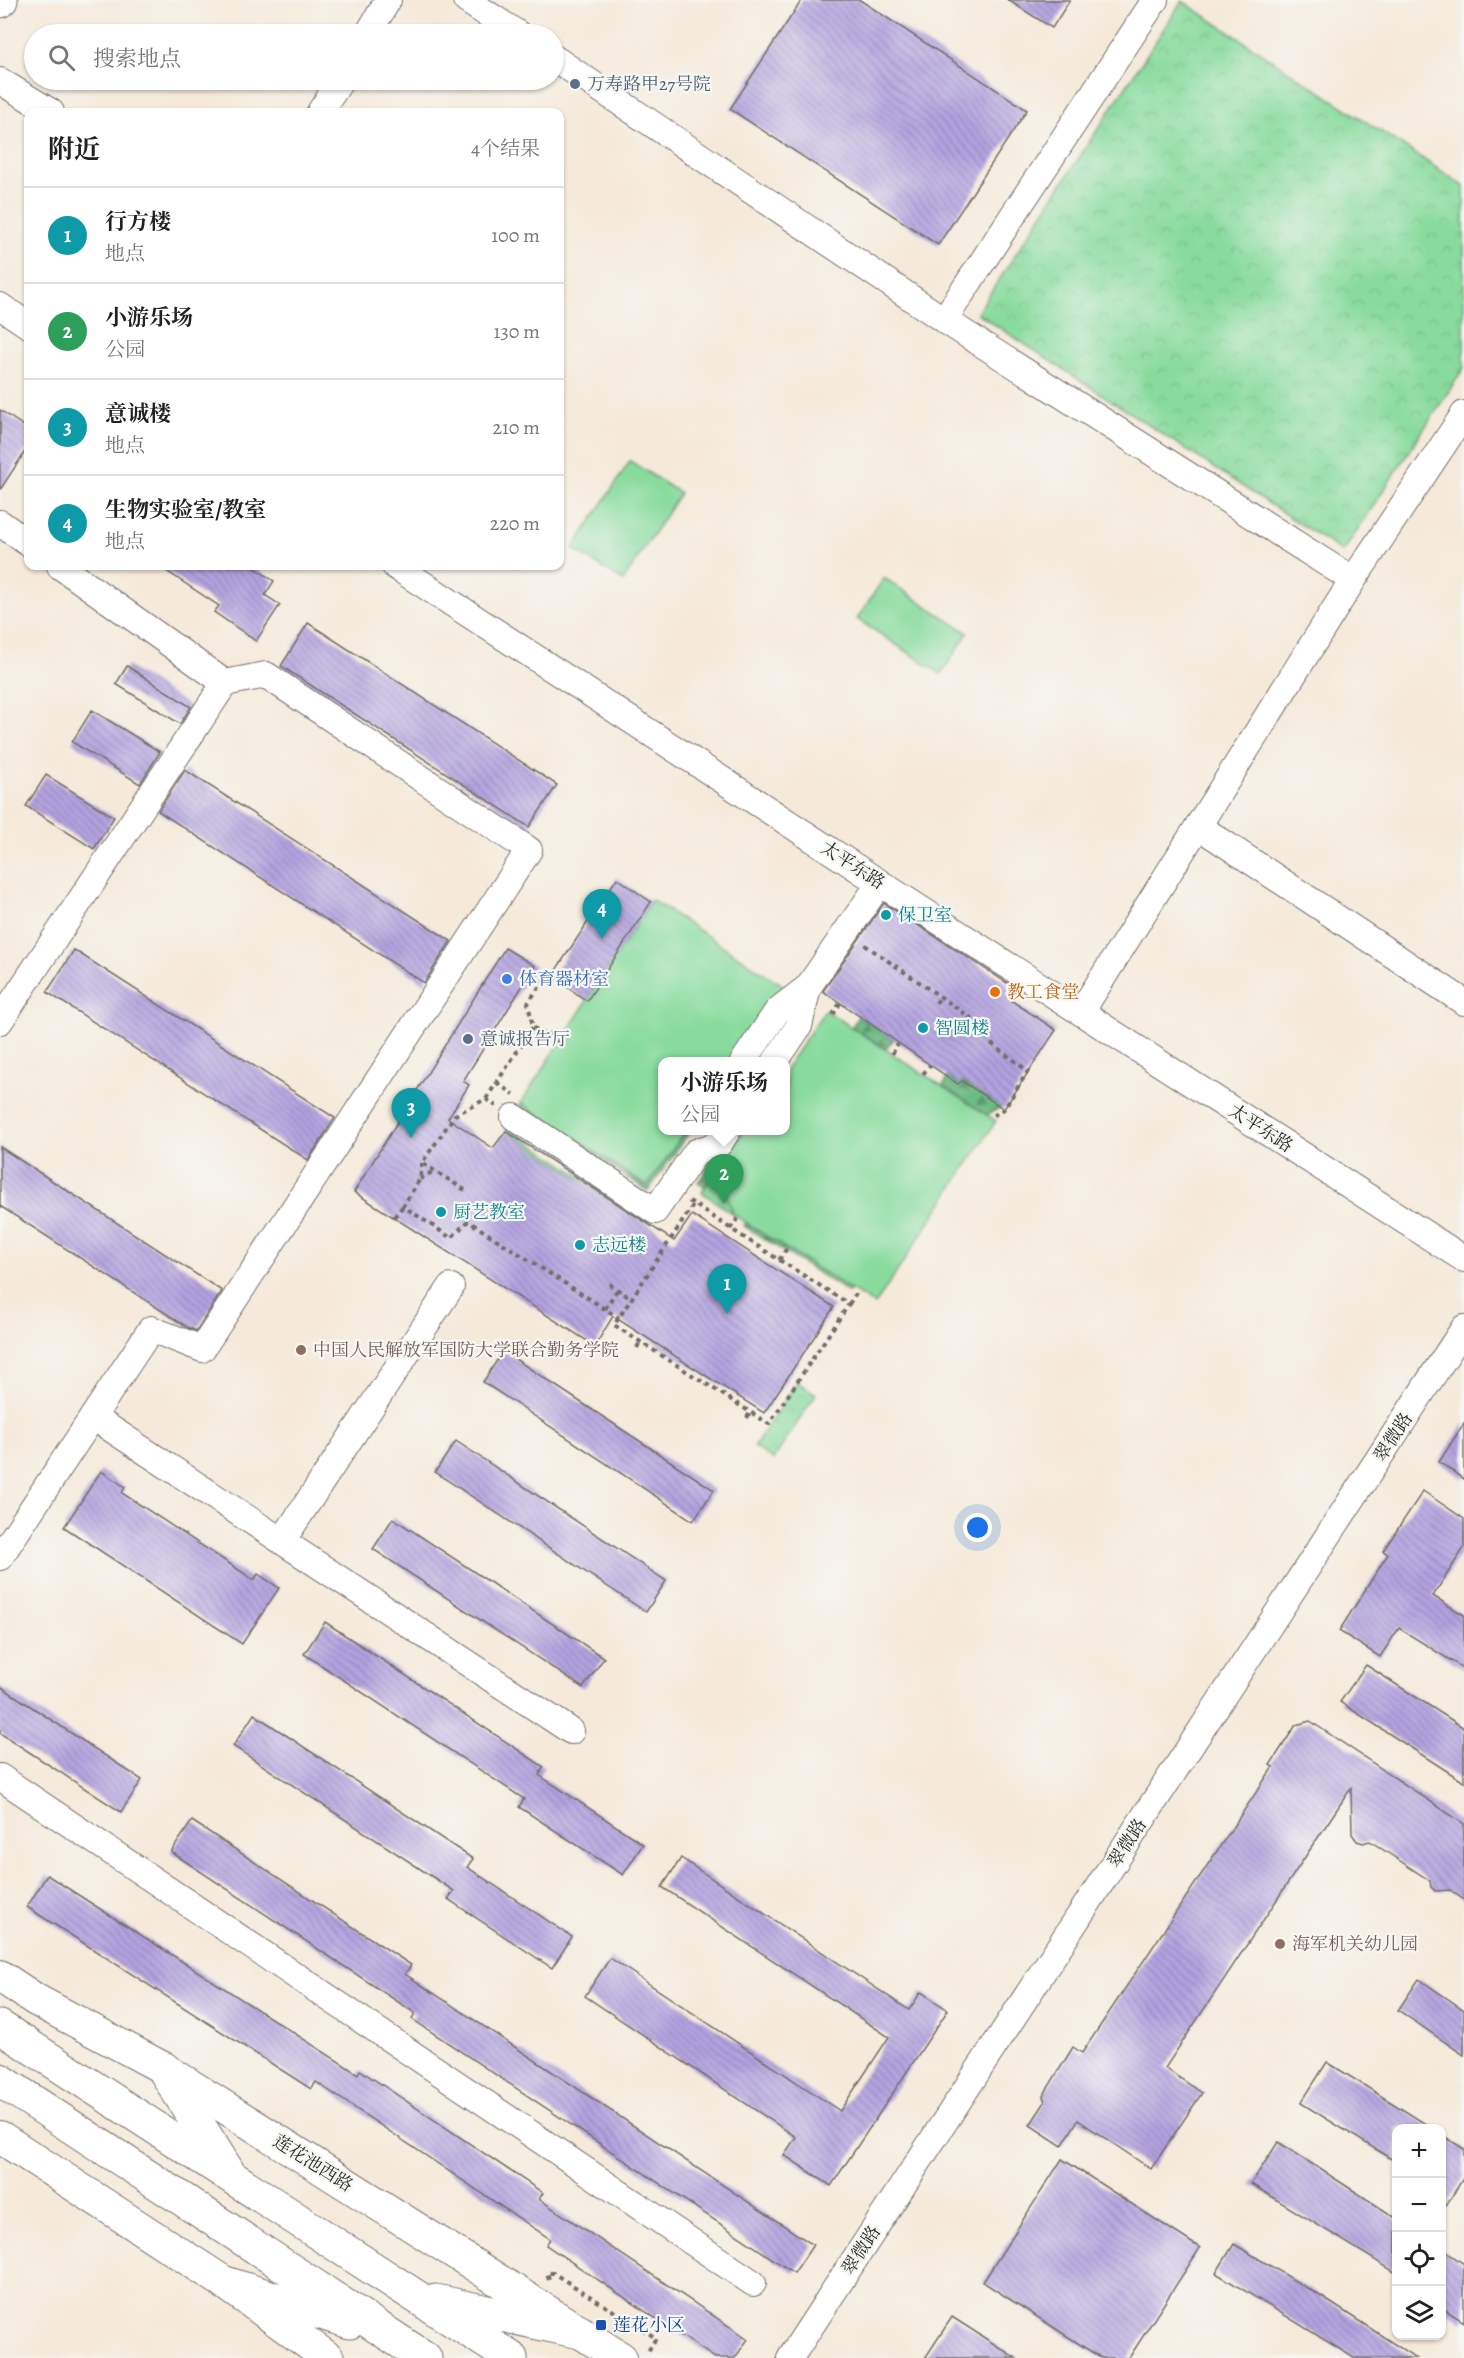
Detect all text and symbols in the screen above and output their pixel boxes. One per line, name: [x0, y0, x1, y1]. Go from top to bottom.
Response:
search box: [24, 24, 564, 90]
icon: search: [45, 41, 78, 74]
text: 搜索地点: [93, 44, 181, 74]
place label: 万寿路甲27号院: [587, 72, 711, 96]
marker: 万寿路甲27号院: [568, 77, 582, 91]
text: 附近: [48, 132, 100, 167]
text: 4个结果: [471, 135, 540, 162]
text: 行方楼: [105, 207, 171, 237]
text: 1: [64, 222, 71, 249]
text: 100 m: [491, 222, 540, 249]
text: 地点: [105, 240, 145, 267]
text: 小游乐场: [105, 303, 193, 333]
text: 2: [63, 318, 72, 345]
text: 130 m: [494, 318, 540, 345]
text: 公园: [105, 336, 145, 363]
text: 意诚楼: [105, 399, 171, 429]
text: 3: [63, 414, 72, 441]
text: 210 m: [492, 414, 540, 441]
text: 地点: [105, 432, 145, 459]
text: 生物实验室/教室: [105, 495, 266, 525]
text: 4: [63, 510, 72, 537]
text: 220 m: [490, 510, 540, 537]
text: 地点: [105, 528, 145, 555]
street label: 太平东路: [816, 835, 890, 895]
pin: 4: [582, 890, 622, 939]
place label: 保卫室: [898, 903, 952, 927]
marker: 保卫室: [879, 908, 893, 922]
place label: 体育器材室: [519, 967, 609, 991]
marker: 体育器材室: [500, 972, 514, 986]
place label: 教工食堂: [1007, 980, 1079, 1004]
marker: 教工食堂: [988, 985, 1002, 999]
place label: 智圆楼: [935, 1016, 989, 1040]
marker: 智圆楼: [916, 1021, 930, 1035]
place label: 意诚报告厅: [480, 1027, 570, 1051]
marker: 意诚报告厅: [461, 1032, 475, 1046]
popup: [658, 1057, 790, 1135]
text: 小游乐场: [680, 1068, 768, 1098]
pin: 3: [392, 1088, 430, 1138]
street label: 太平东路: [1224, 1098, 1298, 1158]
text: 公园: [680, 1101, 720, 1128]
pin: 2: [704, 1154, 744, 1204]
place label: 厨艺教室: [453, 1200, 525, 1224]
marker: 厨艺教室: [434, 1205, 448, 1219]
place label: 志远楼: [592, 1233, 646, 1257]
marker: 志远楼: [573, 1238, 587, 1252]
pin: 1: [708, 1264, 746, 1314]
place label: 中国人民解放军国防大学联合勤务学院: [313, 1338, 619, 1362]
marker: 中国人民解放军国防大学联合勤务学院: [294, 1343, 308, 1357]
street label: 翠微路: [1368, 1408, 1418, 1466]
your location: [963, 1513, 992, 1542]
street label: 翠微路: [1102, 1814, 1152, 1872]
place label: 海军机关幼儿园: [1292, 1932, 1418, 1956]
marker: 海军机关幼儿园: [1273, 1937, 1287, 1951]
map controls: [1392, 2124, 1446, 2340]
button: +: [1392, 2124, 1446, 2178]
street label: 莲花池西路: [268, 2129, 358, 2197]
button: −: [1392, 2178, 1446, 2232]
street label: 翠微路: [836, 2221, 886, 2279]
button: locate: [1392, 2232, 1446, 2286]
button: layers: [1392, 2286, 1446, 2340]
place label: 莲花小区: [613, 2313, 685, 2337]
marker: 莲花小区: [594, 2318, 608, 2332]

